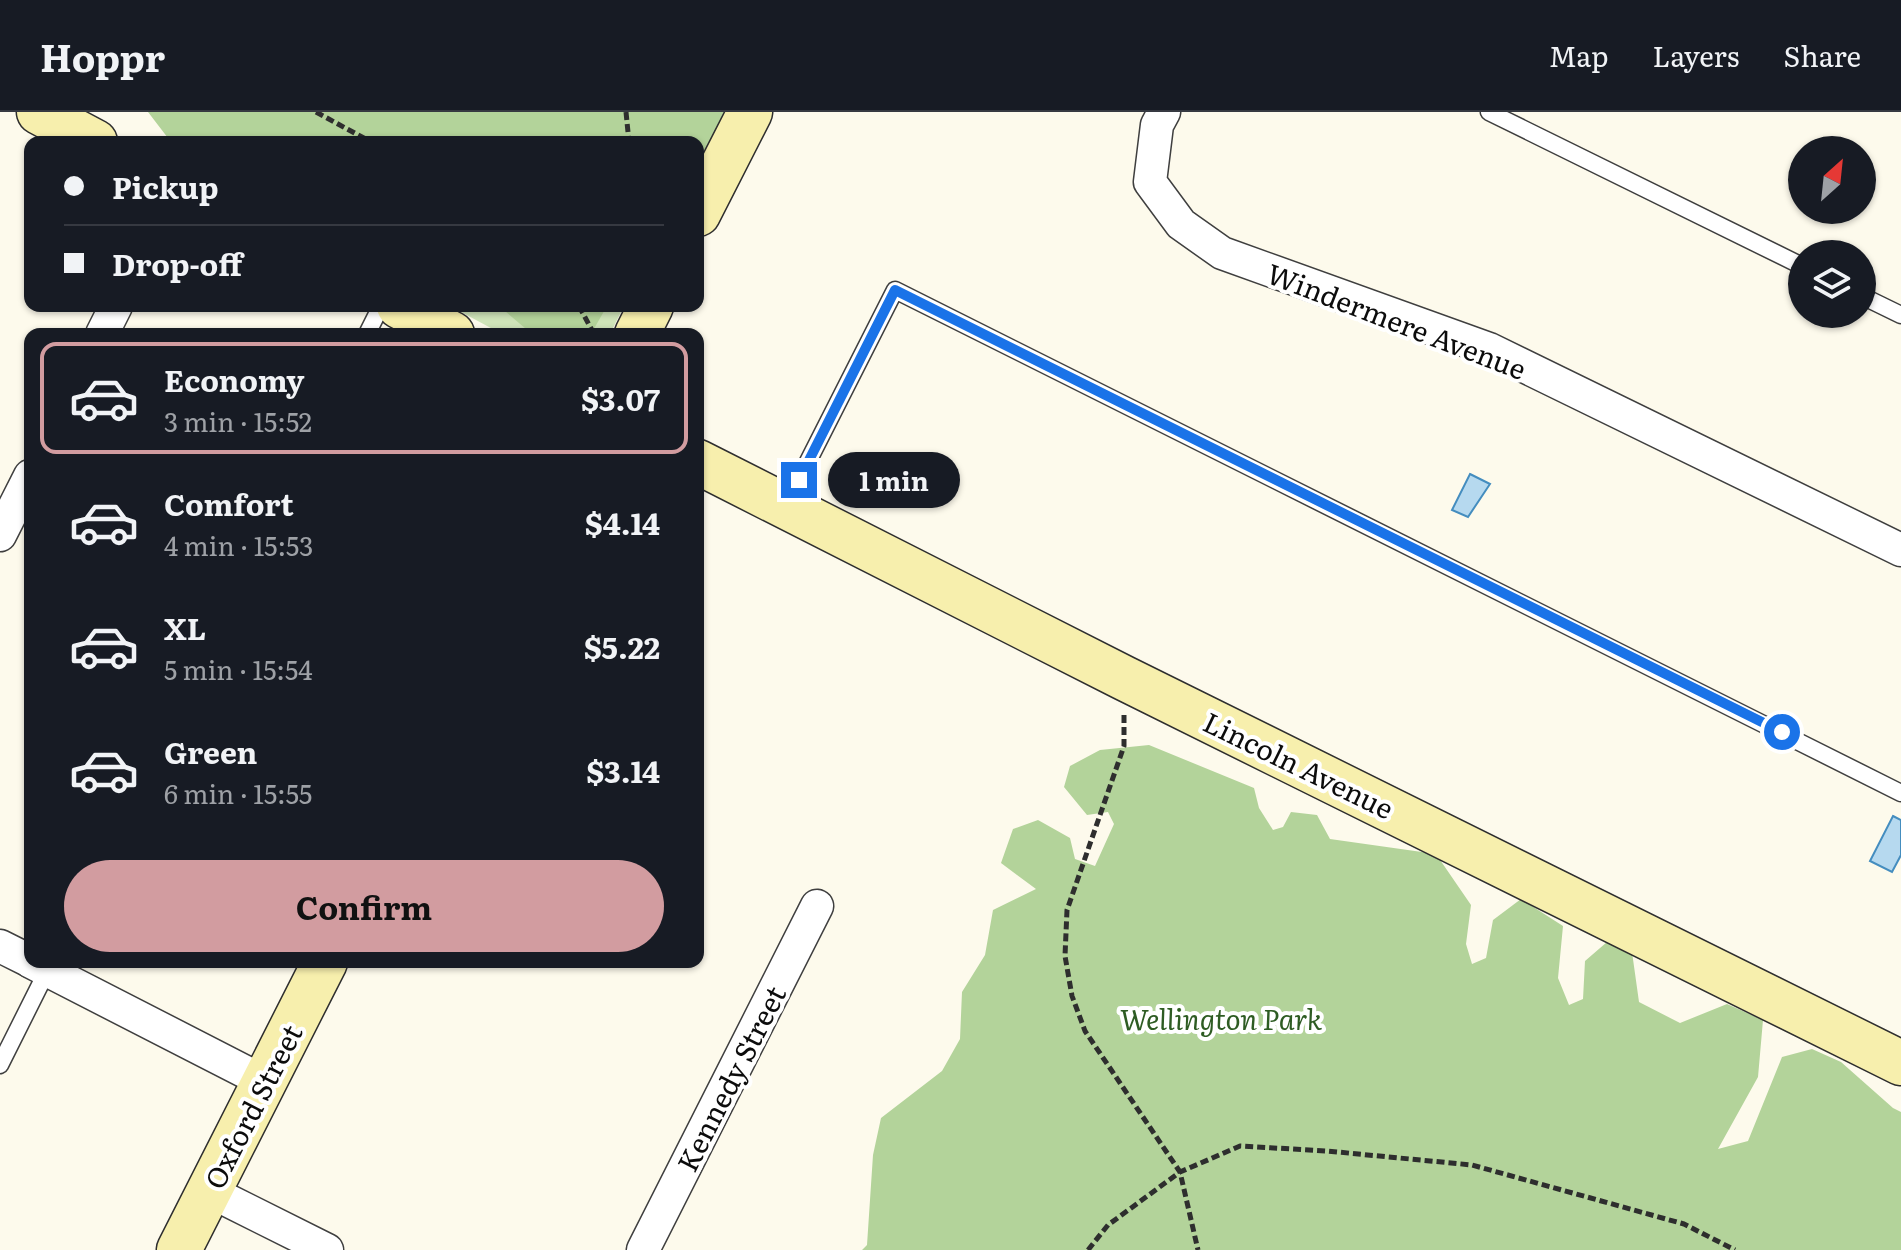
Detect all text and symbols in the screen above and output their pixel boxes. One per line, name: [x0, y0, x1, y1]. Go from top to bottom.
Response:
text: Hoppr: [40, 27, 165, 84]
text: Map: [1549, 34, 1608, 76]
text: Layers: [1652, 34, 1739, 76]
text: Share: [1783, 34, 1861, 76]
north arrow: [1788, 136, 1876, 224]
map controls: [1788, 136, 1876, 328]
text: Pickup: [112, 164, 219, 208]
button: layers: [1788, 240, 1876, 328]
text: Drop-off: [112, 241, 242, 285]
street label: Windermere Avenue: [1261, 251, 1533, 389]
text: Economy: [164, 357, 304, 401]
icon: car: [68, 362, 140, 434]
text: $3.07: [581, 376, 660, 420]
text: 3 min · 15:52: [164, 401, 312, 440]
callout: 1 min: [827, 452, 959, 508]
text: 1 min: [859, 460, 929, 499]
route end: [781, 462, 817, 498]
text: Comfort: [164, 481, 294, 525]
icon: car: [68, 486, 140, 558]
text: $4.14: [585, 500, 660, 544]
text: 4 min · 15:53: [164, 525, 313, 564]
text: XL: [164, 605, 206, 649]
icon: car: [68, 610, 140, 682]
text: $5.22: [584, 624, 660, 668]
text: 5 min · 15:54: [164, 649, 313, 688]
street label: Lincoln Avenue: [1197, 700, 1401, 828]
route start: [1764, 714, 1800, 750]
text: Green: [164, 729, 257, 773]
icon: car: [68, 734, 140, 806]
text: $3.14: [586, 748, 660, 792]
text: 6 min · 15:55: [164, 773, 312, 812]
button: Confirm: [64, 860, 664, 952]
street label: Kennedy Street: [665, 977, 795, 1178]
park label: Wellington Park: [1120, 997, 1323, 1039]
street label: Oxford Street: [193, 1016, 312, 1196]

